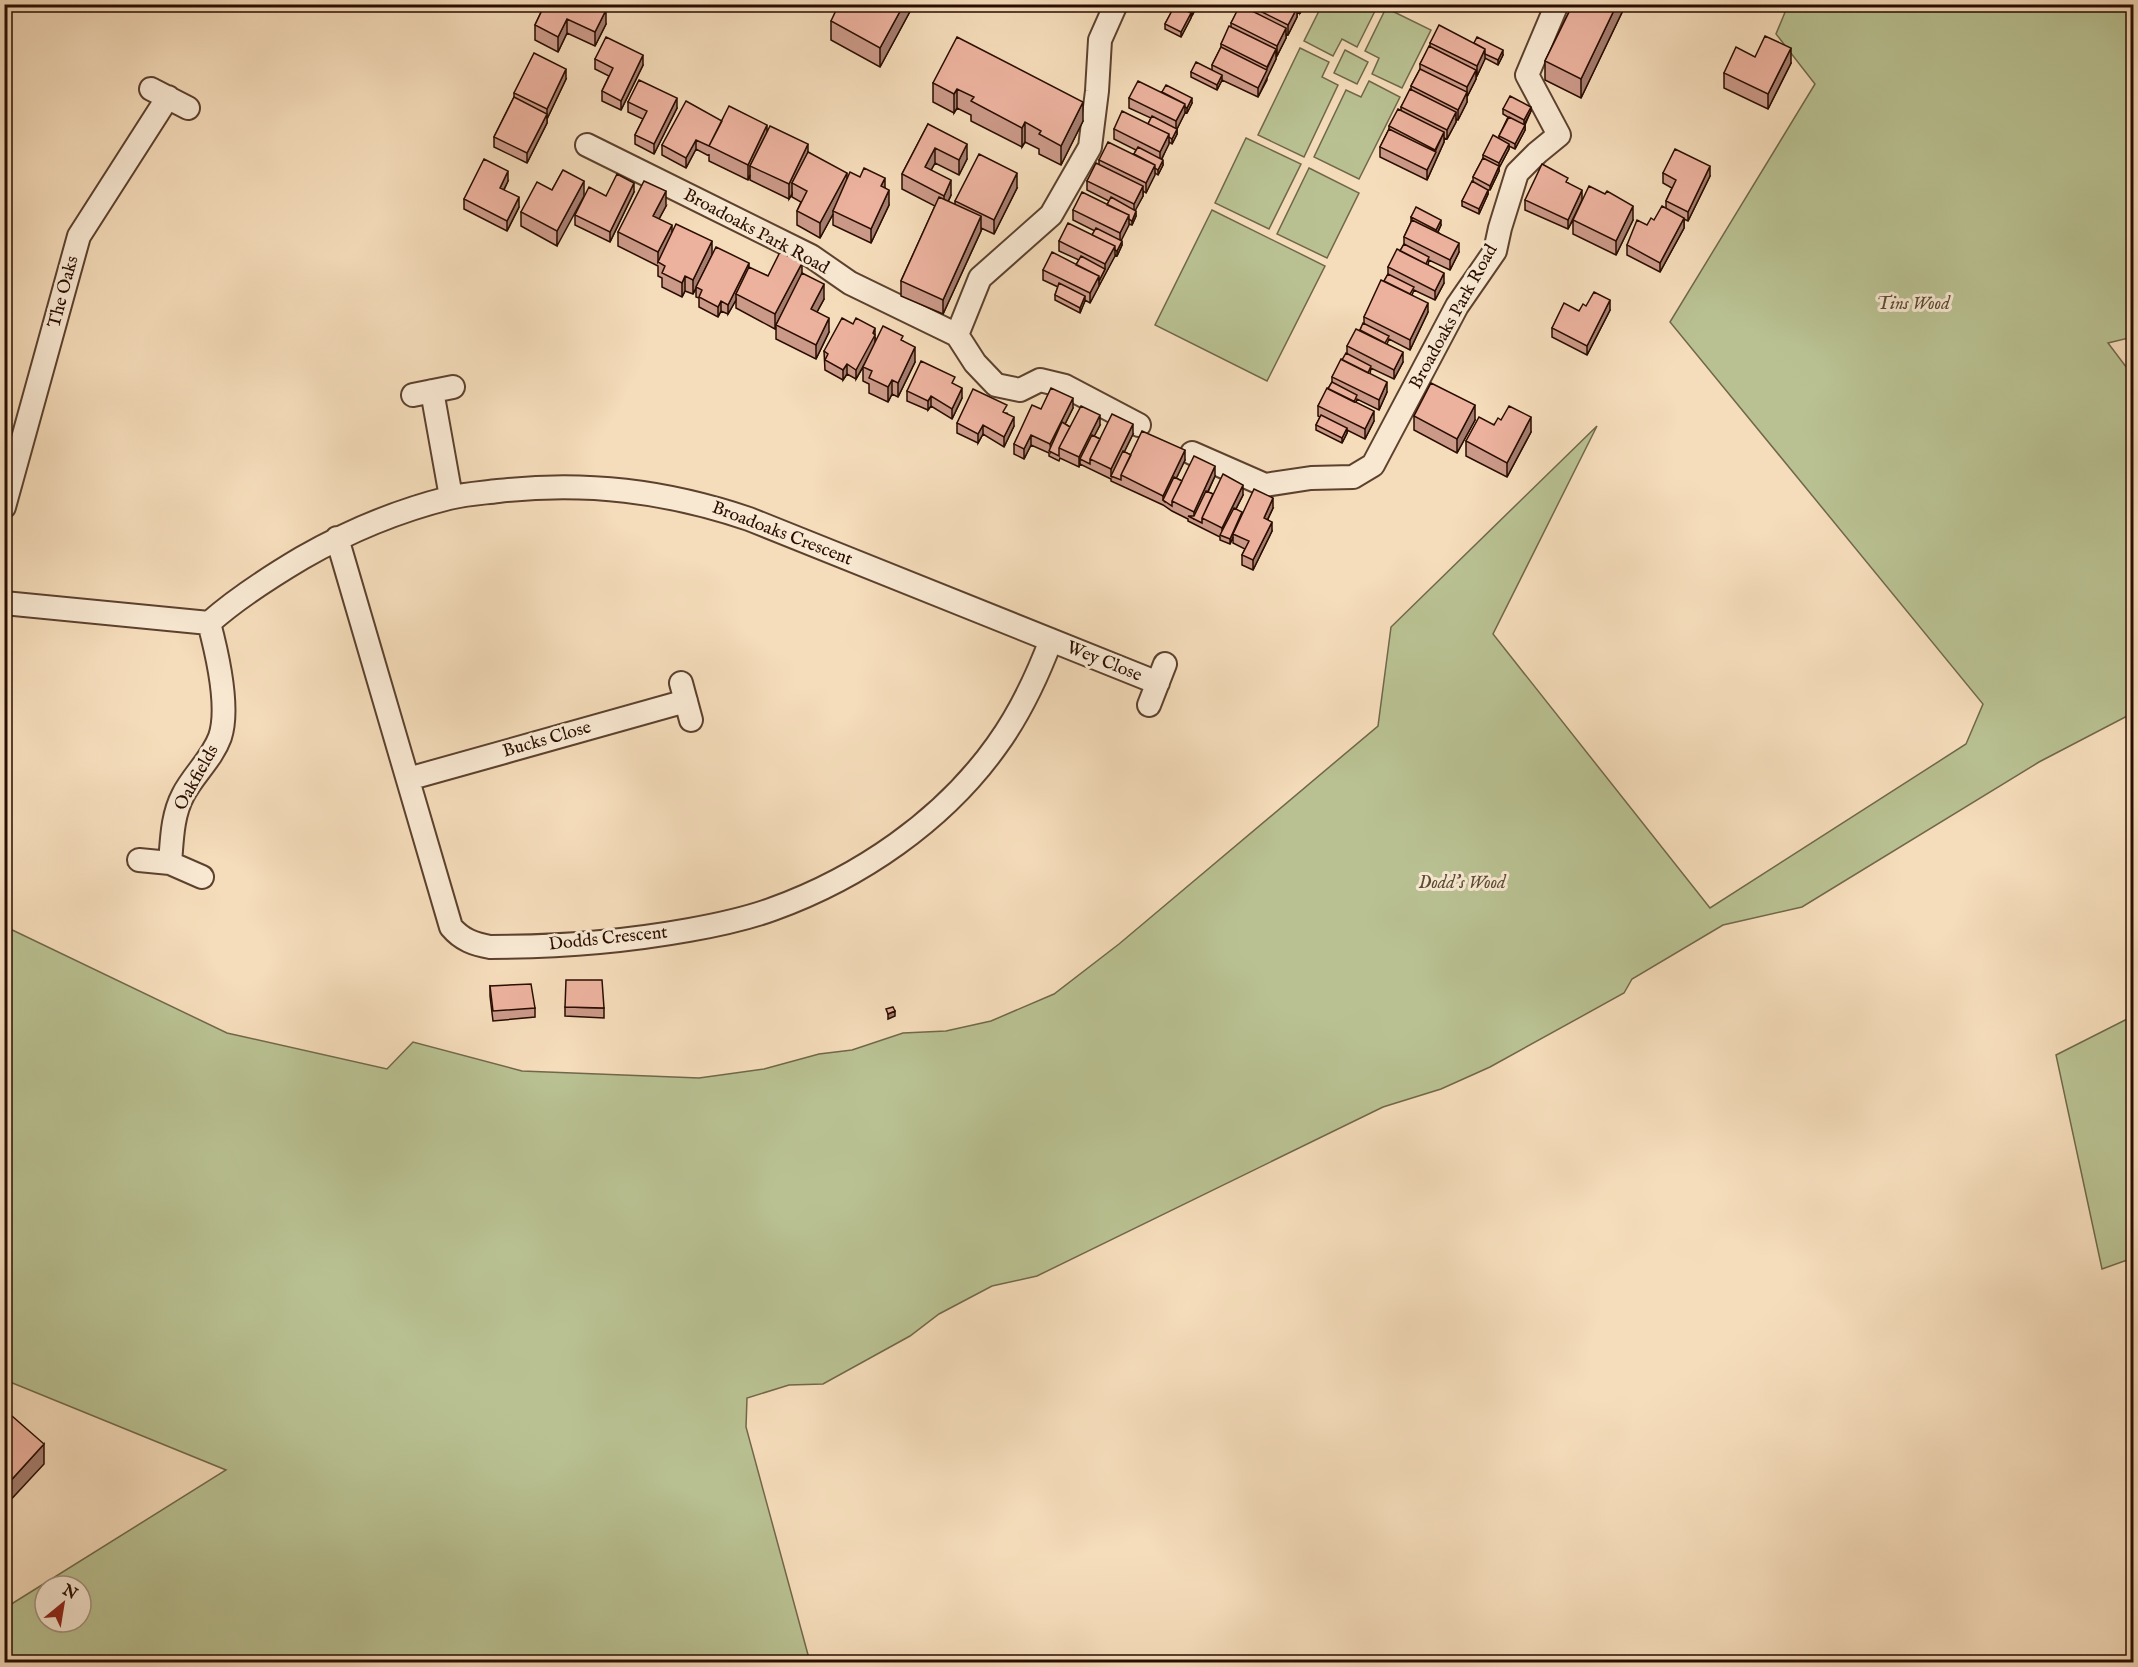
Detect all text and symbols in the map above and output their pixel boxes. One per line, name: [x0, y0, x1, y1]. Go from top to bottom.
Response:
street label: Broadoaks Park Road: [679, 184, 833, 280]
street label: Broadoaks Park Road: [1405, 240, 1503, 393]
street label: The Oaks: [43, 253, 85, 331]
park label: Tins Wood: [1876, 293, 1951, 316]
street label: Broadoaks Crescent: [708, 497, 856, 571]
street label: Wey Close: [1063, 636, 1145, 688]
street label: Bucks Close: [500, 716, 594, 764]
street label: Oakfields: [170, 741, 224, 815]
park label: Dodd's Wood: [1418, 872, 1507, 895]
street label: Dodds Crescent: [547, 921, 669, 957]
north arrow: [33, 1574, 93, 1634]
text: N: [58, 1580, 81, 1605]

